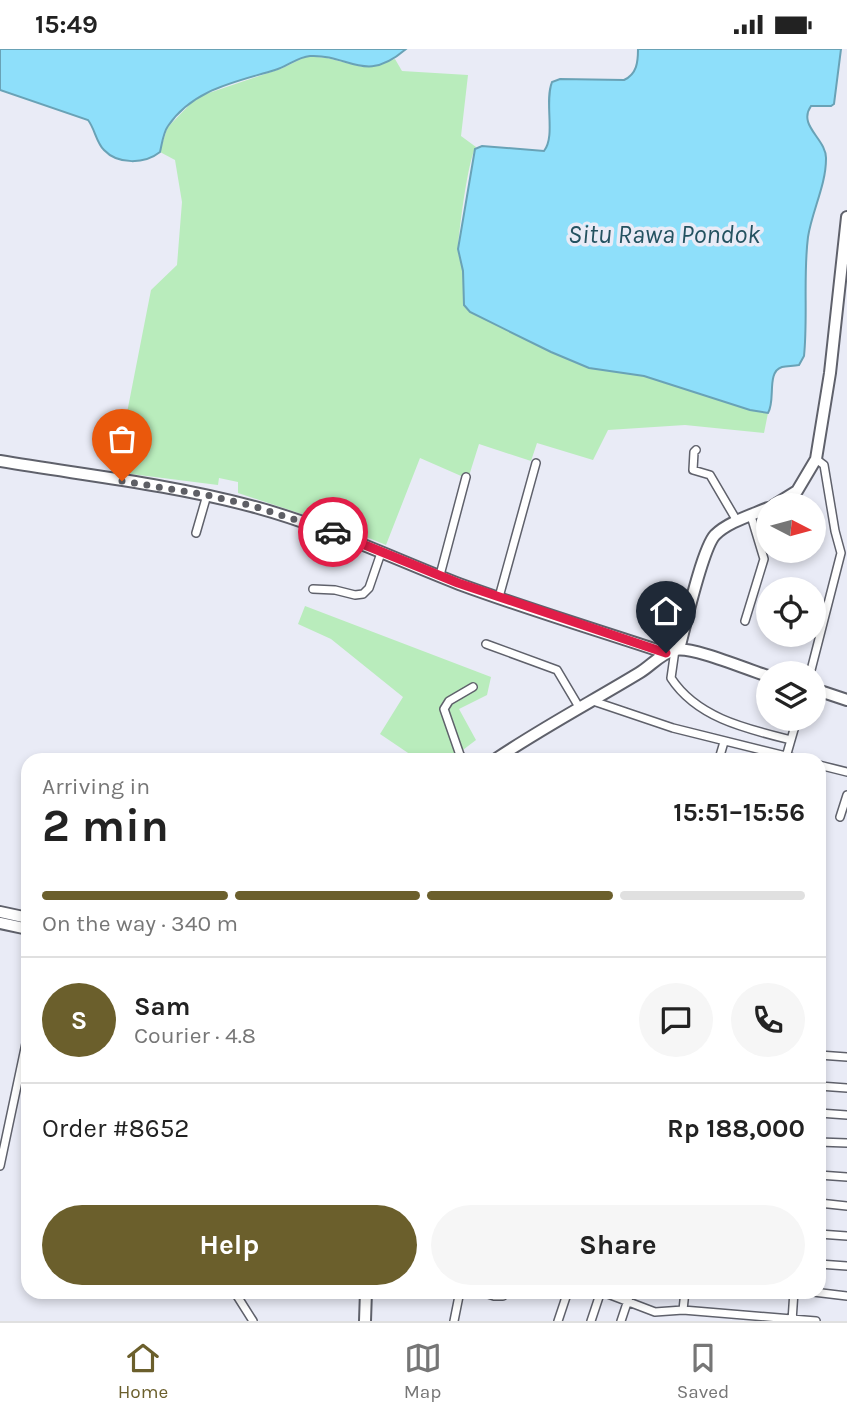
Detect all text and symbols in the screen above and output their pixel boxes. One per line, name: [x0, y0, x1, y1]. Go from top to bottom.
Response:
text: 15:49: [35, 9, 98, 40]
water label: Situ Rawa Pondok: [568, 219, 761, 250]
pin: [92, 409, 152, 481]
icon: bag: [103, 420, 141, 458]
north arrow: [756, 493, 826, 563]
map controls: [756, 493, 826, 731]
courier: [298, 497, 368, 567]
icon: car: [314, 513, 352, 551]
button: locate: [756, 577, 826, 647]
pin: [636, 581, 696, 653]
icon: home: [647, 592, 685, 630]
button: layers: [756, 661, 826, 731]
text: Arriving in: [42, 773, 150, 800]
text: 15:51–15:56: [673, 797, 805, 828]
text: 2 min: [42, 799, 169, 853]
text: On the way · 340 m: [42, 910, 238, 937]
button: chat: [639, 983, 713, 1057]
button: phone: [731, 983, 805, 1057]
text: Sam: [134, 991, 190, 1022]
text: S: [71, 1005, 87, 1036]
text: Courier · 4.8: [134, 1022, 256, 1049]
text: Order #8652: [42, 1113, 189, 1144]
text: Rp 188,000: [667, 1113, 805, 1144]
button: Help: [42, 1205, 417, 1285]
button: Share: [431, 1205, 805, 1285]
tab: Home: [118, 1339, 168, 1403]
tab: Map: [404, 1339, 442, 1403]
tab: Saved: [677, 1339, 729, 1403]

